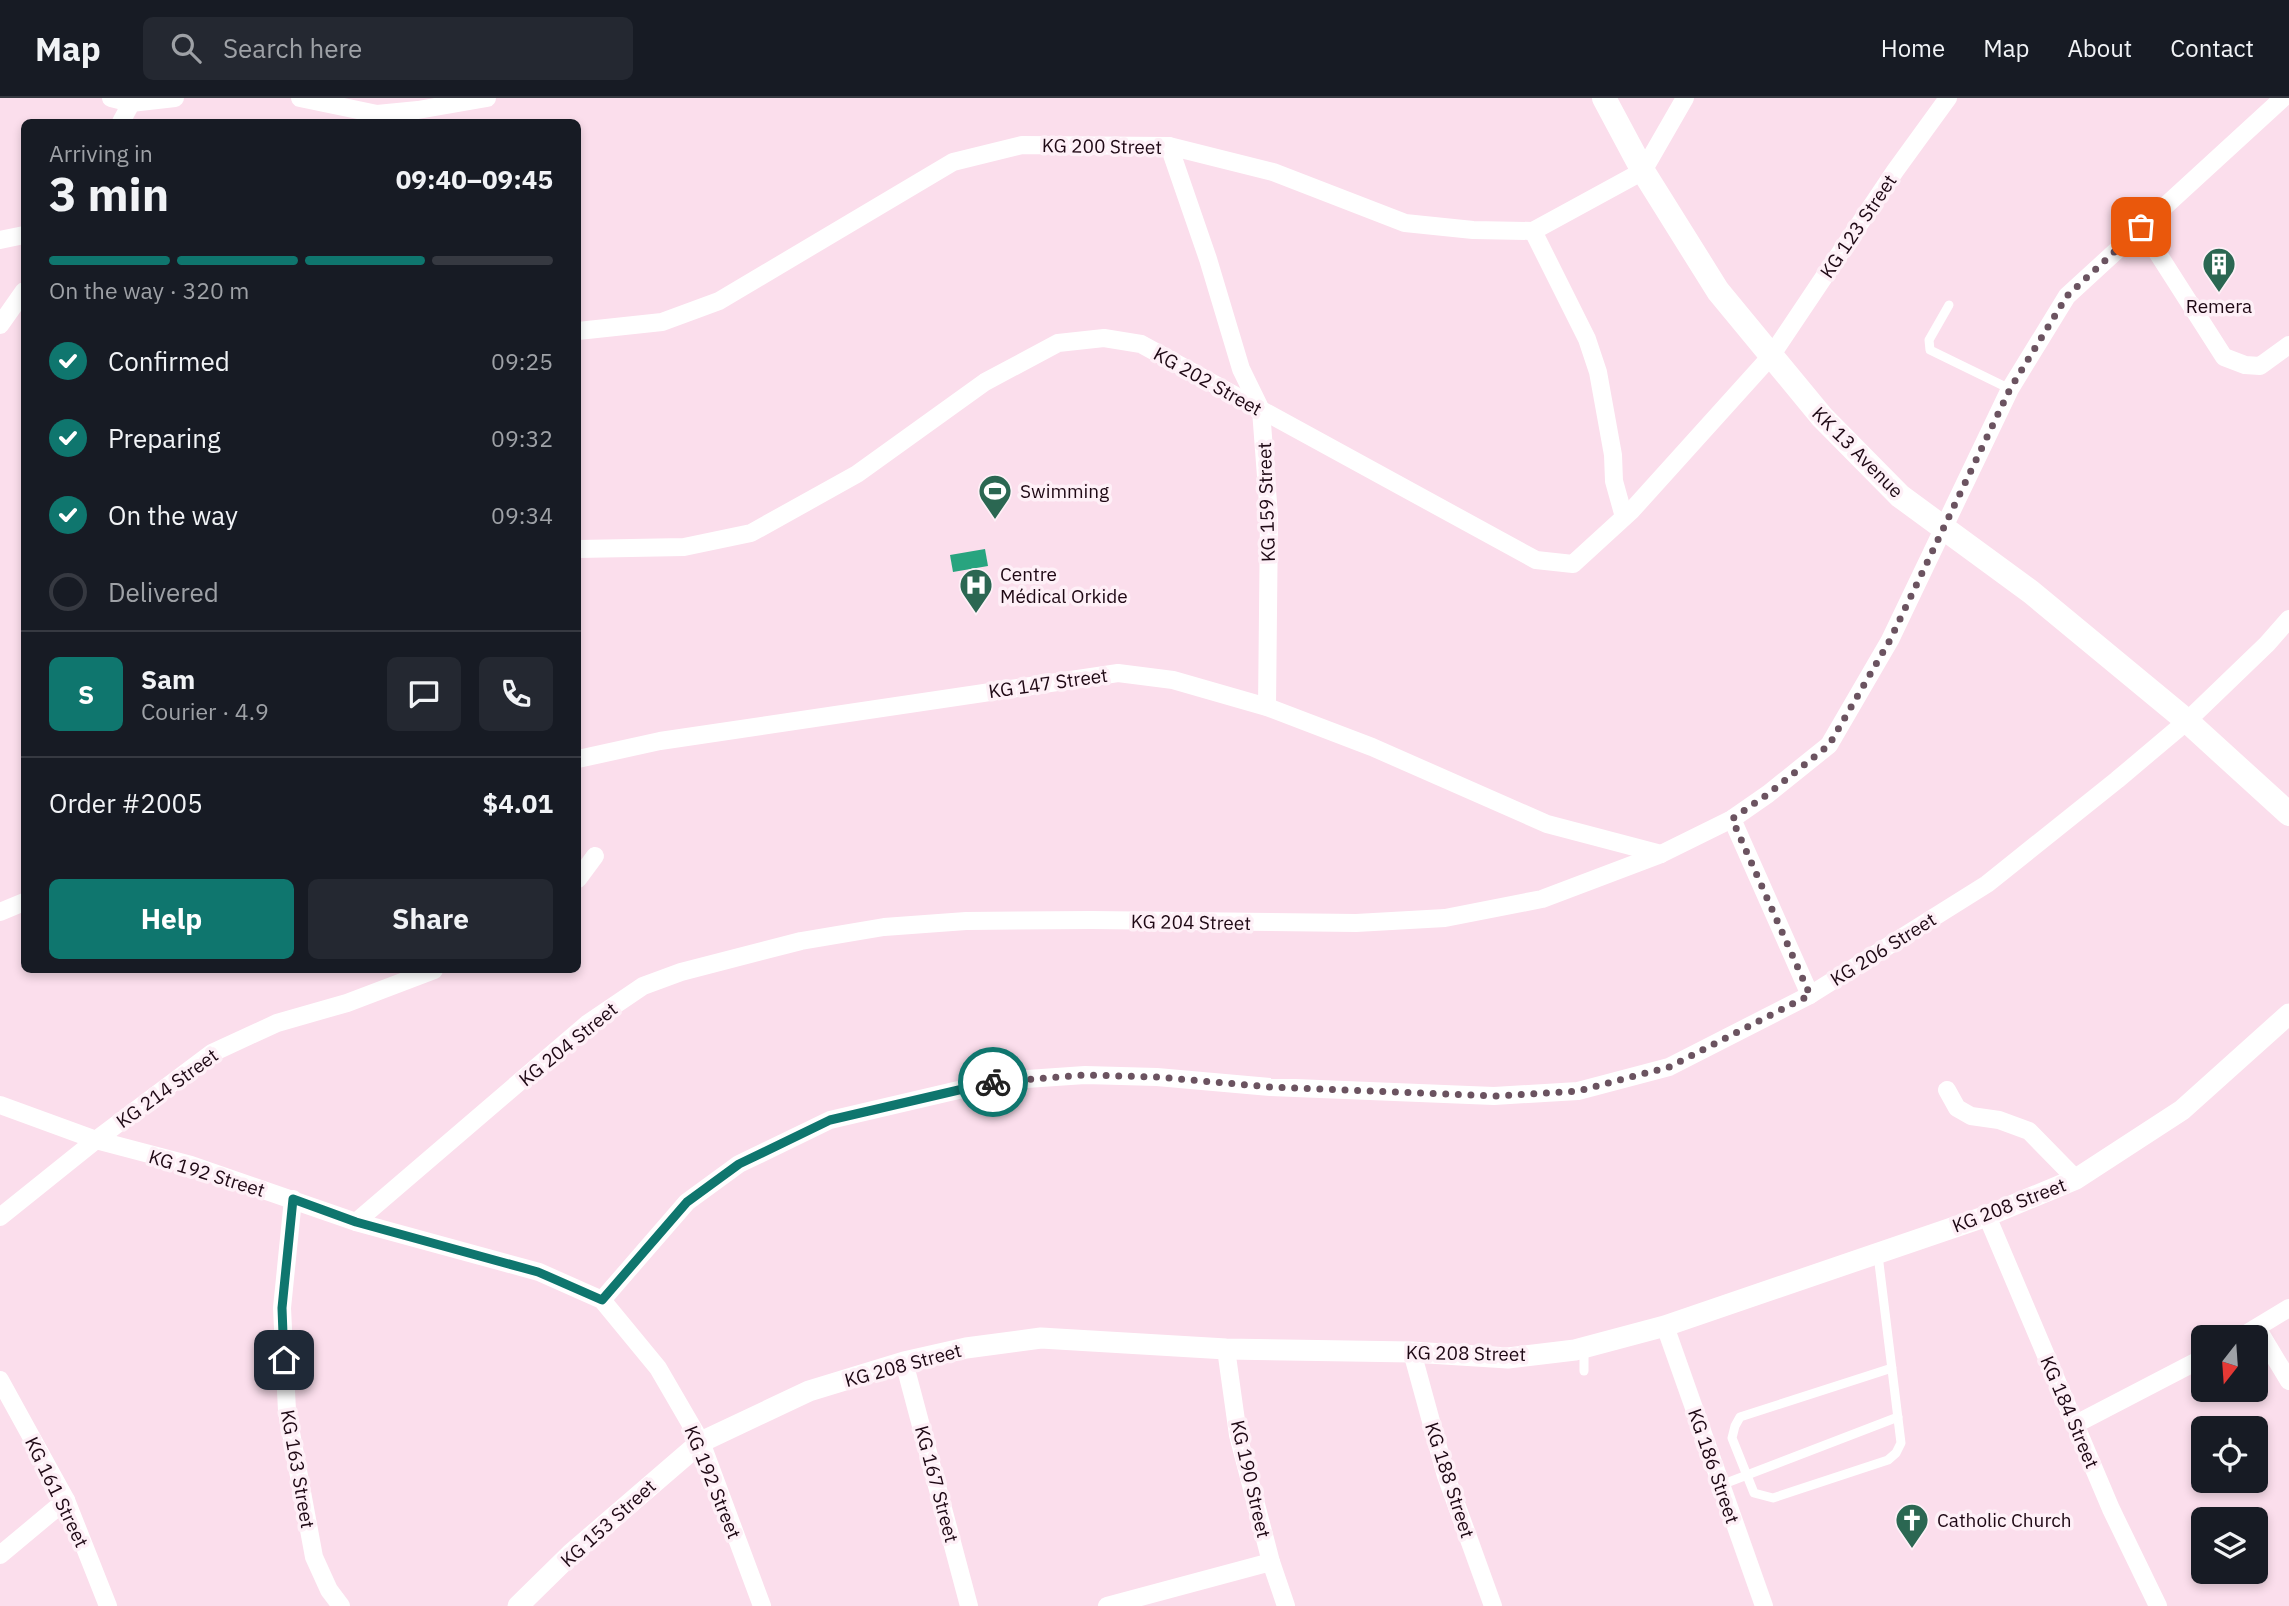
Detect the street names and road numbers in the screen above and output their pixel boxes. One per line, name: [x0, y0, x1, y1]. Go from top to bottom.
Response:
street label: KG 200 Street: [1042, 133, 1162, 159]
street label: KG 123 Street: [1814, 170, 1902, 282]
street label: KG 202 Street: [1150, 341, 1266, 421]
street label: KK 13 Avenue: [1807, 401, 1909, 503]
street label: KG 159 Street: [1252, 442, 1280, 562]
street label: KG 147 Street: [987, 663, 1109, 703]
street label: KG 206 Street: [1826, 907, 1940, 991]
street label: KG 204 Street: [1131, 909, 1251, 935]
street label: KG 204 Street: [514, 997, 622, 1091]
street label: KG 214 Street: [111, 1043, 223, 1133]
street label: KG 192 Street: [146, 1144, 268, 1202]
street label: KG 208 Street: [1949, 1172, 2069, 1238]
street label: KG 208 Street: [842, 1338, 964, 1392]
street label: KG 208 Street: [1406, 1340, 1526, 1366]
street label: KG 184 Street: [2035, 1352, 2105, 1472]
street label: KG 186 Street: [1683, 1405, 1745, 1527]
street label: KG 163 Street: [276, 1408, 320, 1530]
street label: KG 190 Street: [1226, 1418, 1276, 1540]
street label: KG 188 Street: [1420, 1419, 1480, 1541]
street label: KG 192 Street: [679, 1422, 747, 1542]
street label: KG 167 Street: [910, 1423, 964, 1545]
street label: KG 161 Street: [20, 1433, 94, 1551]
street label: KG 153 Street: [555, 1474, 661, 1572]

